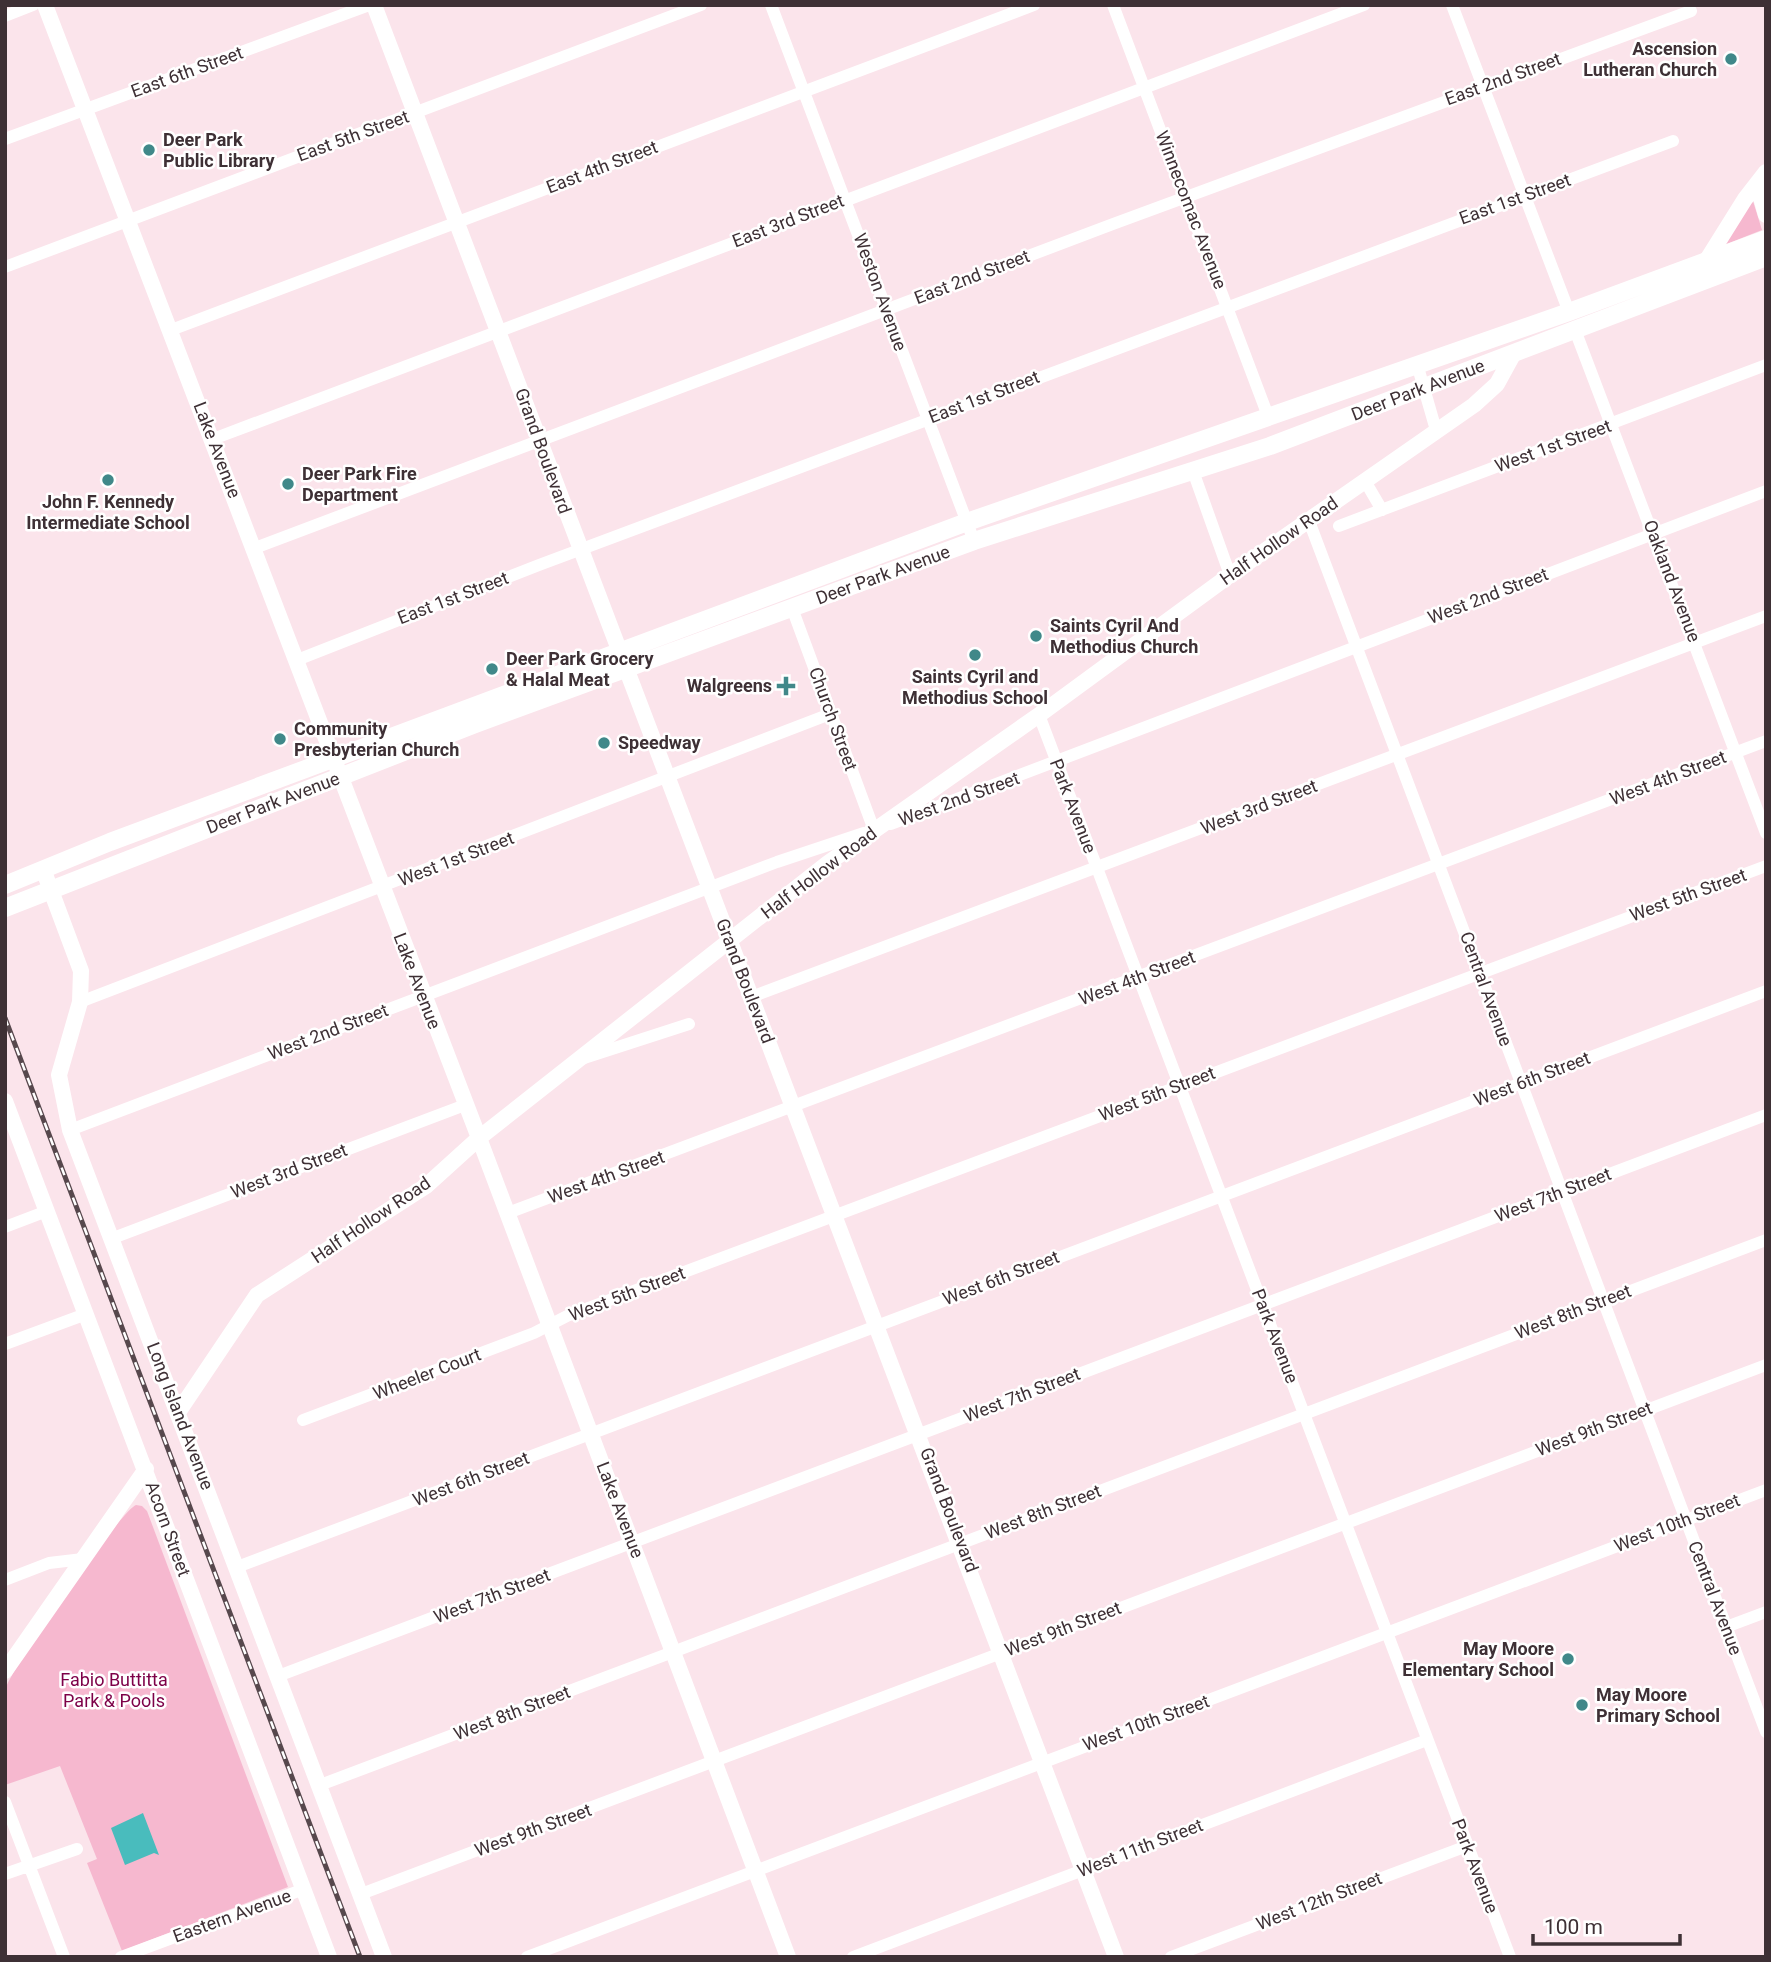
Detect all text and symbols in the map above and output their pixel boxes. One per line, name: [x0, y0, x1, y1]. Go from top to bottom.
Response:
place label: Ascension Lutheran Church: [1583, 38, 1717, 80]
street label: East 6th Street: [128, 42, 246, 101]
street label: East 2nd Street: [1442, 48, 1564, 109]
marker: Ascension Lutheran Church: [1723, 51, 1739, 67]
street label: East 5th Street: [294, 106, 412, 165]
street label: Winnecomac Avenue: [1152, 128, 1231, 292]
place label: Deer Park Public Library: [163, 129, 275, 171]
street label: East 4th Street: [543, 136, 661, 197]
marker: Deer Park Public Library: [141, 142, 157, 158]
street label: East 1st Street: [1456, 169, 1573, 228]
street label: East 3rd Street: [729, 190, 847, 251]
street label: Weston Avenue: [849, 230, 912, 354]
street label: East 2nd Street: [911, 245, 1033, 308]
street label: Deer Park Avenue: [1348, 354, 1487, 425]
street label: East 1st Street: [925, 366, 1042, 427]
street label: Grand Boulevard: [511, 385, 576, 516]
street label: Lake Avenue: [190, 399, 245, 501]
street label: West 1st Street: [1492, 415, 1614, 476]
place label: Deer Park Fire Department: [302, 463, 417, 505]
marker: John F. Kennedy Intermediate School: [100, 472, 116, 488]
marker: Deer Park Fire Department: [280, 476, 296, 492]
place label: John F. Kennedy Intermediate School: [26, 491, 190, 533]
street label: Half Hollow Road: [1216, 492, 1342, 589]
street label: Oakland Avenue: [1640, 517, 1705, 645]
street label: Deer Park Avenue: [813, 541, 953, 609]
street label: West 2nd Street: [1425, 563, 1551, 628]
street label: East 1st Street: [394, 567, 511, 628]
place label: Saints Cyril And Methodius Church: [1050, 615, 1198, 657]
marker: Saints Cyril And Methodius Church: [1028, 628, 1044, 644]
marker: Saints Cyril and Methodius School: [967, 647, 983, 663]
place label: Deer Park Grocery & Halal Meat: [506, 648, 655, 690]
marker: Deer Park Grocery & Halal Meat: [484, 661, 500, 677]
street label: Church Street: [805, 664, 862, 774]
place label: Saints Cyril and Methodius School: [902, 666, 1048, 708]
place label: Walgreens: [687, 675, 772, 696]
marker: Walgreens: [778, 678, 794, 694]
place label: Community Presbyterian Church: [294, 718, 459, 760]
marker: Community Presbyterian Church: [272, 731, 288, 747]
place label: Speedway: [618, 732, 702, 753]
marker: Speedway: [596, 735, 612, 751]
street label: West 4th Street: [1607, 746, 1729, 809]
street label: Park Avenue: [1046, 756, 1101, 856]
street label: Deer Park Avenue: [203, 767, 342, 838]
street label: West 2nd Street: [896, 767, 1022, 830]
street label: West 3rd Street: [1198, 775, 1320, 838]
street label: Half Hollow Road: [757, 822, 881, 923]
street label: West 1st Street: [395, 827, 517, 890]
street label: West 5th Street: [1627, 864, 1749, 925]
street label: Grand Boulevard: [712, 915, 779, 1046]
street label: Central Avenue: [1456, 929, 1517, 1049]
street label: Lake Avenue: [390, 930, 445, 1032]
street label: West 4th Street: [1076, 946, 1198, 1009]
street label: West 2nd Street: [265, 999, 391, 1064]
street label: West 6th Street: [1471, 1047, 1593, 1110]
street label: West 5th Street: [1096, 1062, 1218, 1125]
street label: West 3rd Street: [228, 1139, 350, 1202]
street label: West 4th Street: [545, 1146, 667, 1207]
street label: West 7th Street: [1492, 1163, 1614, 1226]
street label: Half Hollow Road: [307, 1172, 434, 1267]
street label: West 6th Street: [940, 1246, 1062, 1309]
street label: West 5th Street: [566, 1262, 688, 1325]
street label: West 8th Street: [1512, 1280, 1634, 1343]
street label: Park Avenue: [1248, 1286, 1303, 1386]
street label: Long Island Avenue: [143, 1339, 218, 1493]
street label: Wheeler Court: [370, 1343, 484, 1404]
street label: West 7th Street: [961, 1363, 1083, 1426]
street label: West 9th Street: [1533, 1397, 1655, 1460]
street label: Grand Boulevard: [916, 1444, 983, 1575]
street label: West 6th Street: [410, 1447, 532, 1510]
street label: Lake Avenue: [593, 1459, 648, 1561]
street label: Acorn Street: [142, 1479, 195, 1579]
street label: West 8th Street: [982, 1480, 1104, 1543]
street label: West 10th Street: [1611, 1489, 1743, 1556]
street label: Central Avenue: [1684, 1538, 1747, 1658]
street label: West 7th Street: [431, 1564, 553, 1627]
street label: West 9th Street: [1002, 1597, 1124, 1660]
place label: May Moore Elementary School: [1402, 1638, 1554, 1680]
marker: May Moore Elementary School: [1560, 1651, 1576, 1667]
park label: Fabio Buttitta Park & Pools: [60, 1669, 168, 1711]
street label: West 8th Street: [451, 1681, 573, 1744]
place label: May Moore Primary School: [1596, 1684, 1720, 1726]
street label: West 10th Street: [1080, 1690, 1212, 1755]
marker: May Moore Primary School: [1574, 1697, 1590, 1713]
street label: West 9th Street: [472, 1799, 594, 1860]
street label: West 11th Street: [1074, 1814, 1206, 1881]
street label: Park Avenue: [1448, 1816, 1503, 1916]
street label: West 12th Street: [1253, 1867, 1385, 1934]
street label: Eastern Avenue: [170, 1884, 294, 1947]
scale bar: [1533, 1902, 1680, 1946]
text: 100 m: [1544, 1915, 1603, 1939]

